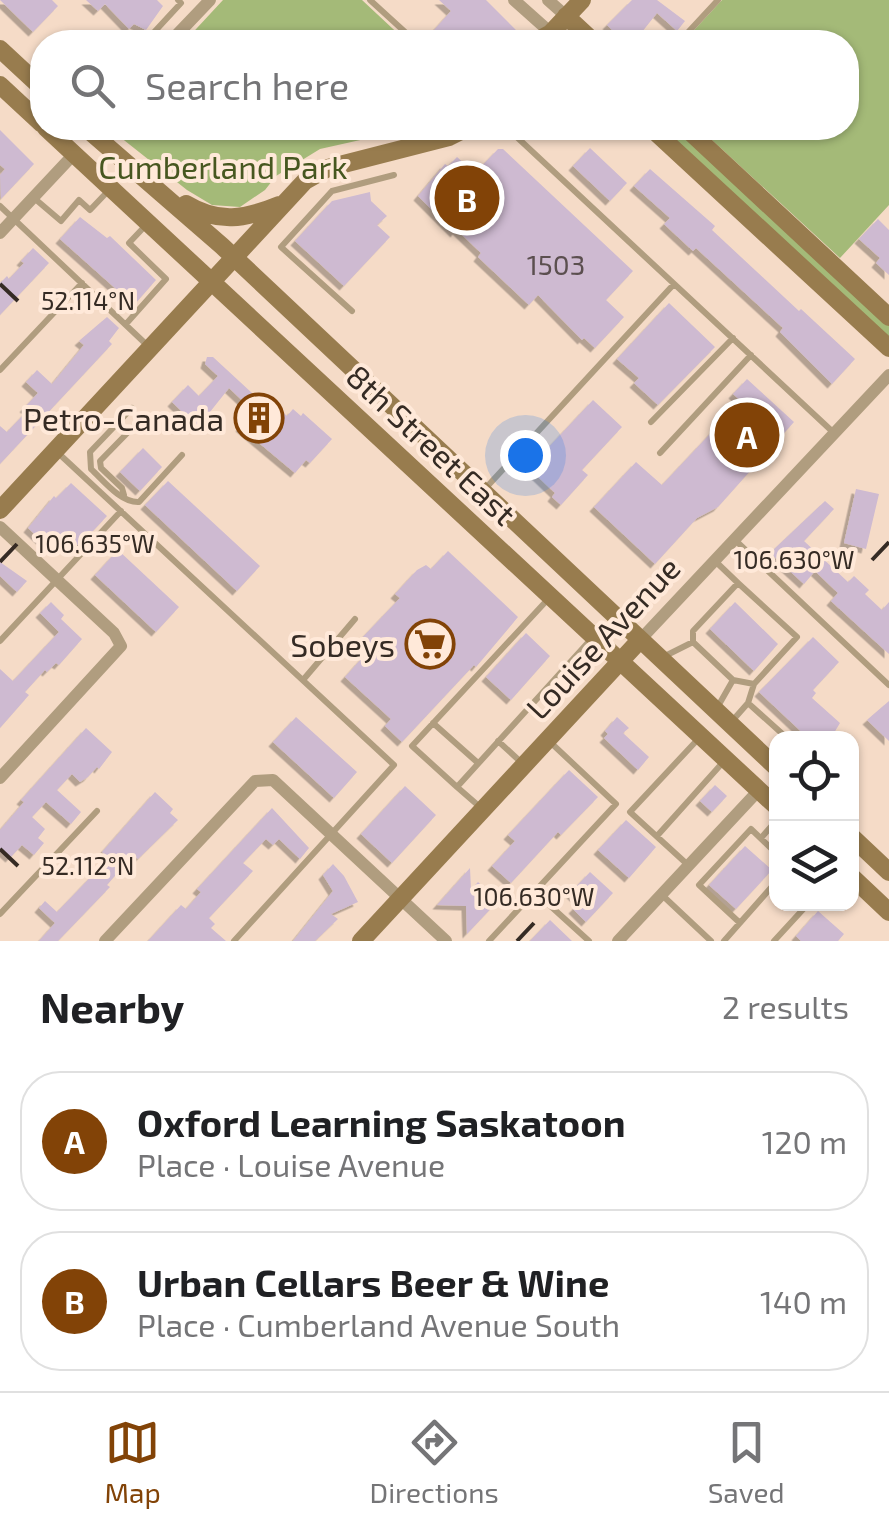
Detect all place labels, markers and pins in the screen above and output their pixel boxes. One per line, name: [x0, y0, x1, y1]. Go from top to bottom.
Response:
pin: B: [434, 160, 500, 236]
building icon: Petro-Canada: [233, 392, 285, 444]
pin: A: [714, 398, 780, 472]
place label: Petro-Canada: [23, 399, 224, 437]
supermarket icon: Sobeys: [404, 618, 456, 670]
place label: Sobeys: [290, 625, 395, 663]

